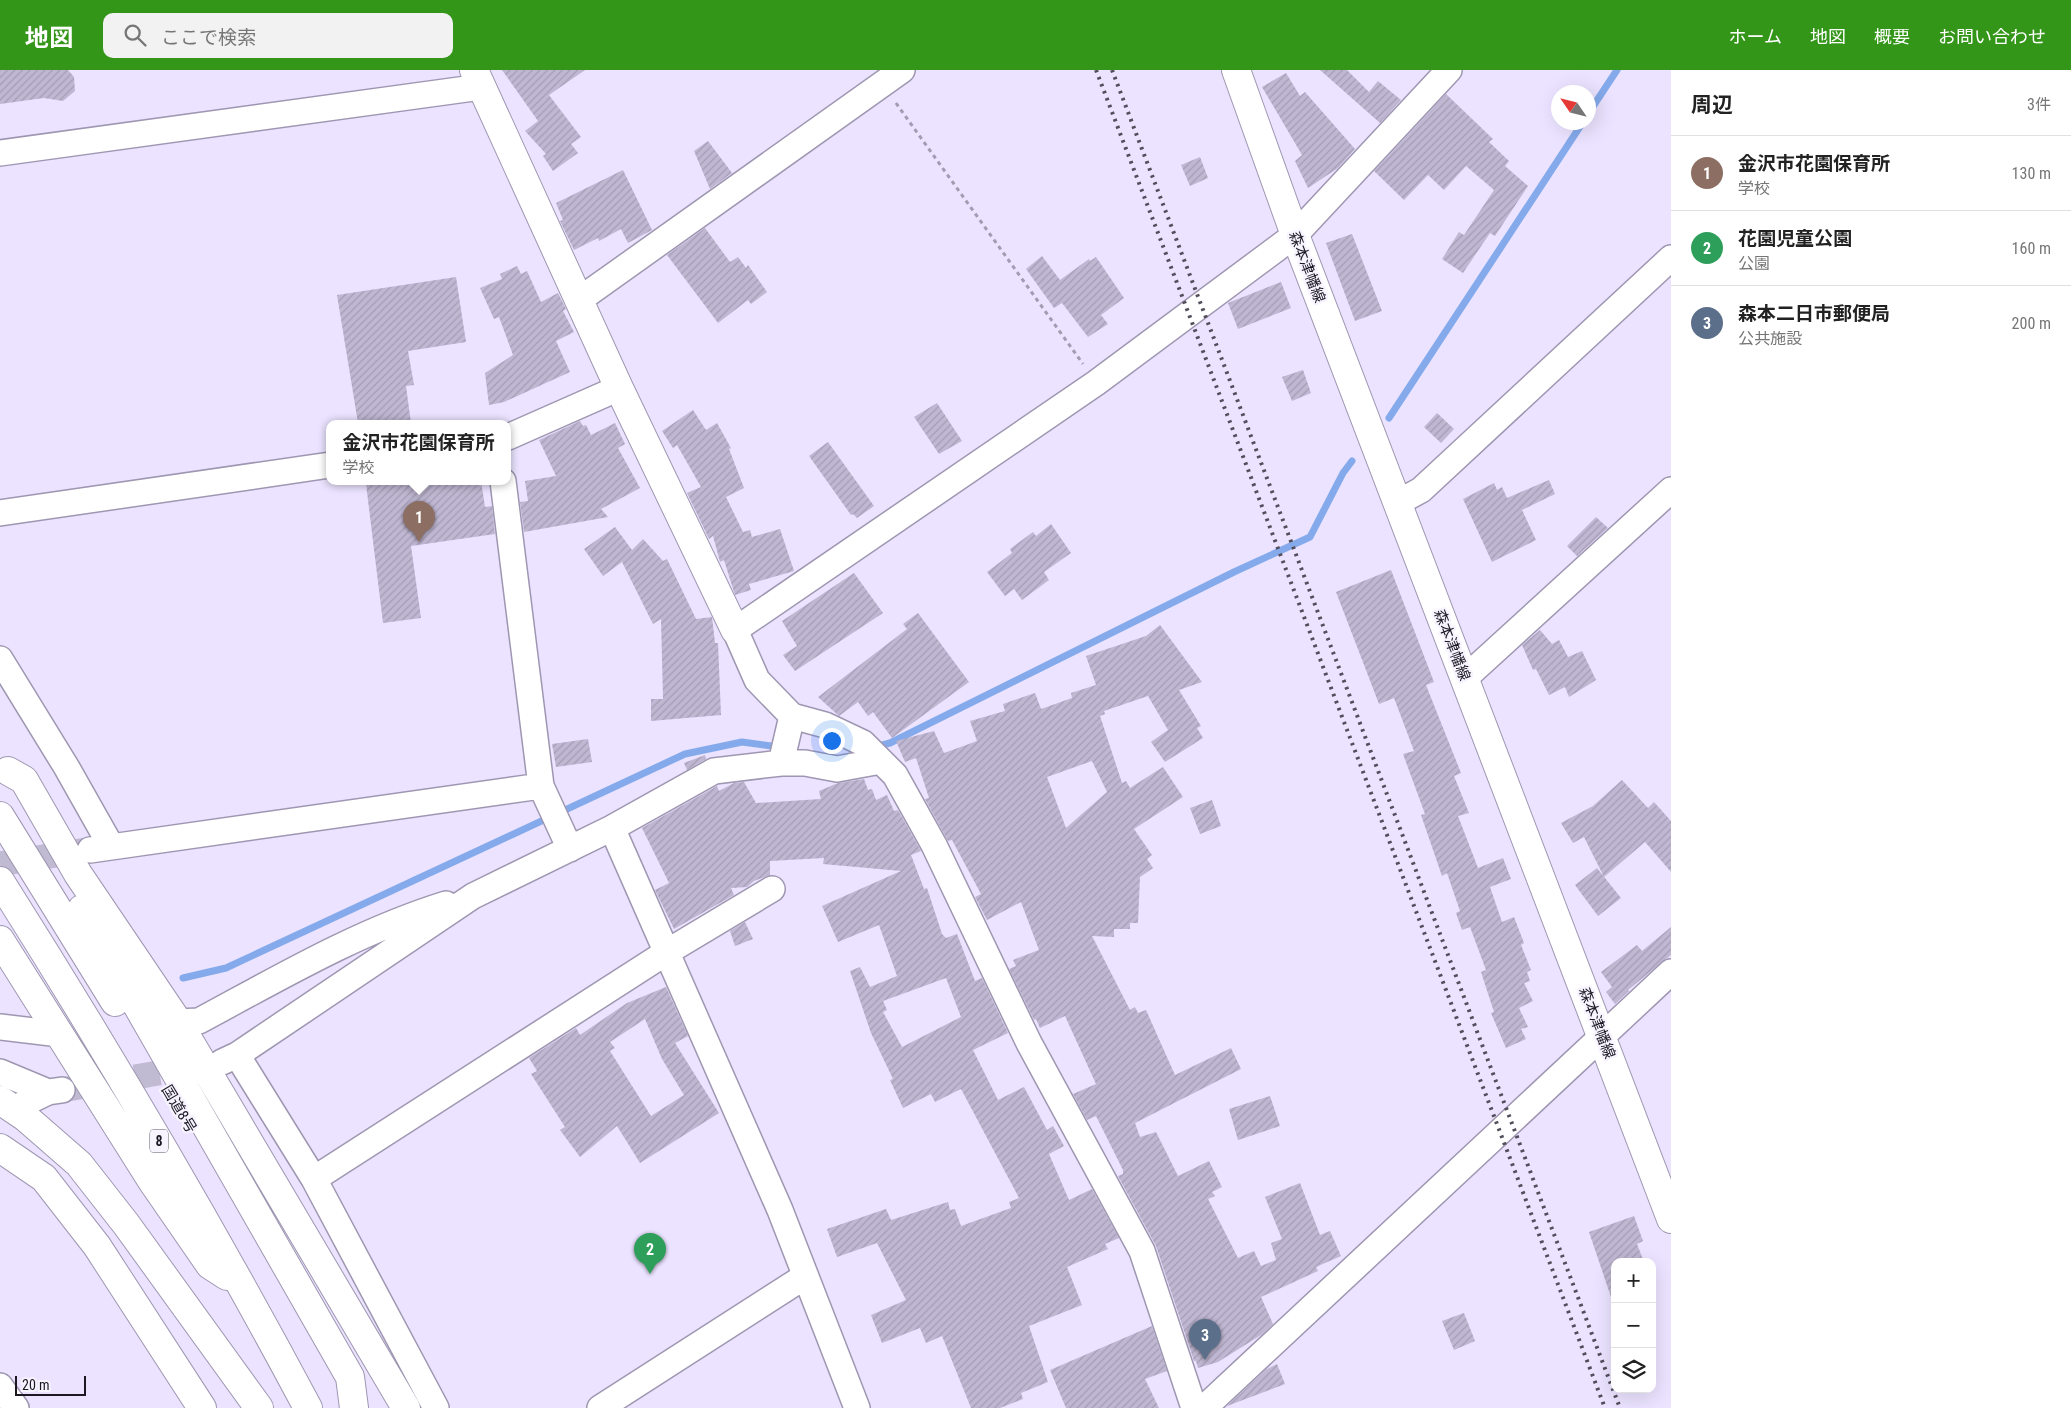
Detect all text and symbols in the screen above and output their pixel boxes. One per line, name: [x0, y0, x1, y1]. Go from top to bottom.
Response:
search box: [103, 13, 453, 58]
icon: search: [121, 21, 149, 49]
text: 地図: [25, 24, 73, 52]
text: ここで検索: [161, 26, 256, 49]
text: ホーム: [1729, 26, 1782, 47]
text: 地図: [1810, 26, 1846, 47]
text: 概要: [1874, 26, 1910, 47]
text: お問い合わせ: [1938, 26, 2046, 47]
north arrow: [1551, 85, 1596, 130]
text: 周辺: [1691, 93, 1733, 117]
text: 3件: [2027, 95, 2051, 114]
text: 金沢市花園保育所: [1738, 152, 1890, 175]
text: 1: [1703, 164, 1711, 183]
text: 130 m: [2012, 164, 2051, 183]
text: 学校: [1738, 179, 1770, 198]
text: 花園児童公園: [1738, 227, 1852, 250]
street label: 森本津幡線: [1285, 229, 1329, 305]
text: 2: [1703, 239, 1711, 258]
text: 160 m: [2012, 239, 2051, 258]
text: 公園: [1738, 254, 1770, 273]
text: 森本二日市郵便局: [1738, 302, 1890, 325]
text: 3: [1703, 314, 1711, 333]
text: 200 m: [2012, 314, 2051, 333]
text: 公共施設: [1738, 329, 1802, 348]
popup: [326, 420, 511, 485]
text: 金沢市花園保育所: [342, 431, 495, 454]
text: 学校: [342, 458, 375, 477]
pin: 1: [403, 501, 435, 542]
street label: 森本津幡線: [1430, 607, 1474, 683]
your location: [819, 728, 845, 754]
street label: 森本津幡線: [1575, 985, 1619, 1061]
street label: 国道8号: [158, 1082, 200, 1136]
road number: 8: [150, 1130, 168, 1152]
pin: 2: [634, 1233, 666, 1274]
map controls: [1611, 1258, 1656, 1393]
button: +: [1611, 1258, 1656, 1303]
button: −: [1611, 1303, 1656, 1348]
pin: 3: [1189, 1319, 1221, 1360]
button: layers: [1611, 1348, 1656, 1393]
scale bar: [15, 1373, 86, 1396]
text: 20 m: [22, 1377, 50, 1393]

